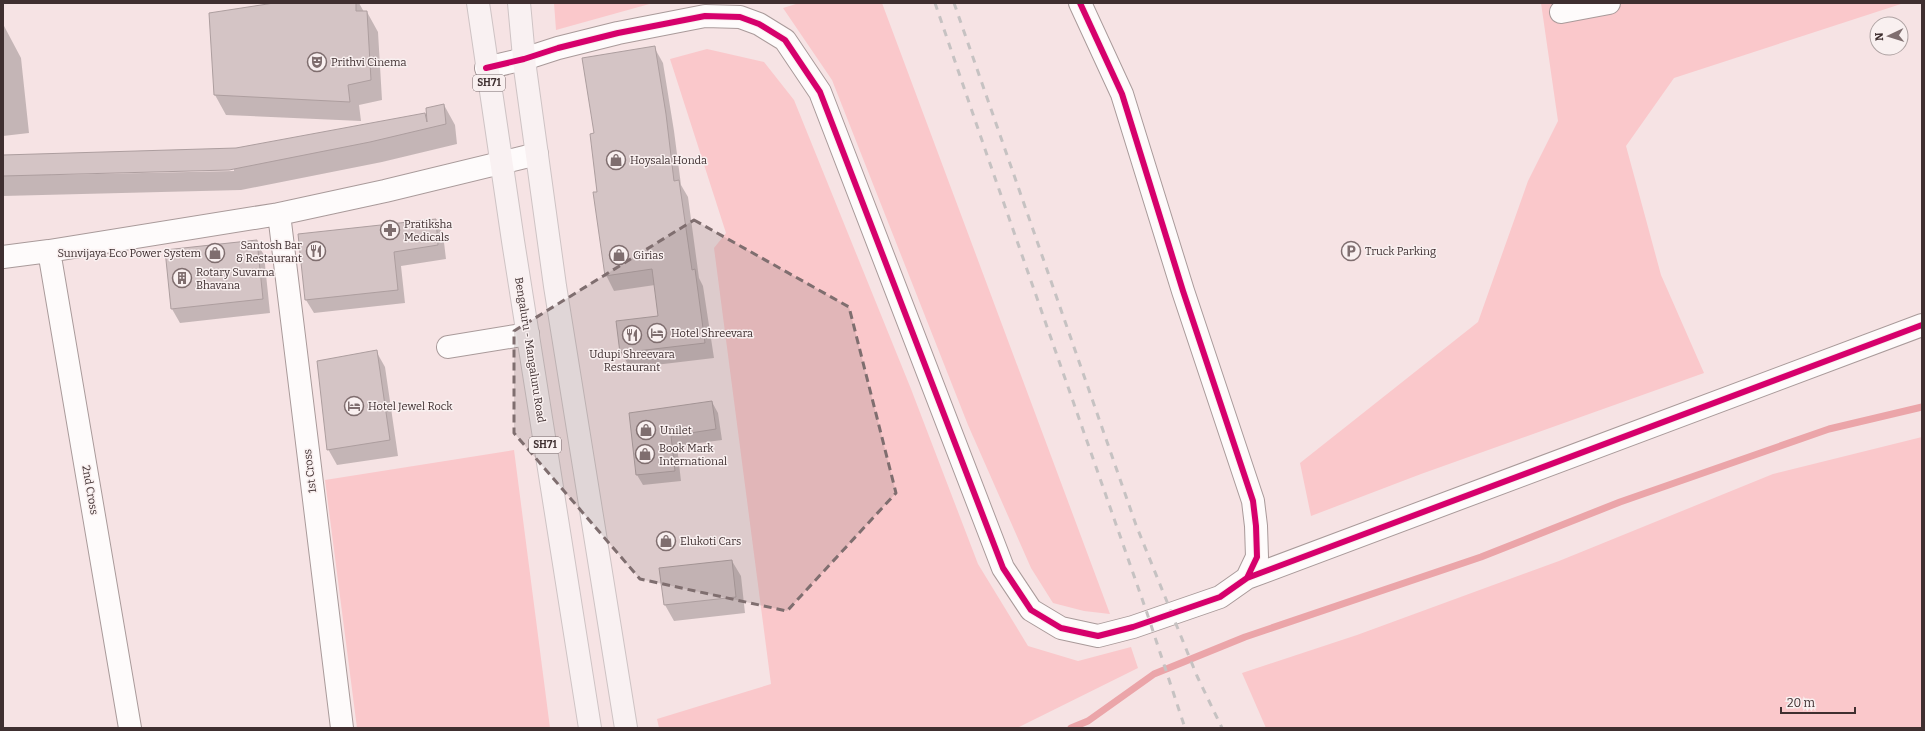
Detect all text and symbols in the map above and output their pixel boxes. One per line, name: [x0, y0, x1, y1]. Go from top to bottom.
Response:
north arrow: [1869, 16, 1909, 56]
text: N: [1873, 31, 1886, 41]
theatre icon: Prithvi Cinema: [306, 51, 328, 73]
place label: Prithvi Cinema: [331, 56, 407, 69]
road number: SH71: [473, 75, 505, 91]
shop icon: Hoysala Honda: [605, 149, 627, 171]
place label: Hoysala Honda: [630, 154, 707, 167]
place label: Pratiksha Medicals: [404, 218, 452, 244]
pharmacy icon: Pratiksha Medicals: [379, 219, 401, 241]
place label: Santosh Bar & Restaurant: [236, 239, 302, 265]
restaurant icon: Santosh Bar & Restaurant: [305, 240, 327, 262]
parking icon: Truck Parking: [1340, 240, 1362, 262]
shop icon: Sunvijaya Eco Power System: [204, 242, 226, 264]
shop icon: Girias: [608, 244, 630, 266]
place label: Truck Parking: [1365, 245, 1436, 258]
place label: Sunvijaya Eco Power System: [57, 247, 201, 260]
place label: Girias: [633, 249, 664, 262]
place label: Rotary Suvarna Bhavana: [196, 266, 275, 292]
building icon: Rotary Suvarna Bhavana: [171, 267, 193, 289]
street label: Bengaluru - Mangaluru Road: [512, 276, 548, 424]
hotel icon: Hotel Shreevara: [646, 322, 668, 344]
restaurant icon: Udupi Shreevara Restaurant: [621, 324, 643, 346]
place label: Hotel Shreevara: [671, 327, 753, 340]
place label: Udupi Shreevara Restaurant: [589, 348, 675, 374]
hotel icon: Hotel Jewel Rock: [343, 395, 365, 417]
place label: Hotel Jewel Rock: [368, 400, 453, 413]
shop icon: Unilet: [635, 419, 657, 441]
place label: Unilet: [660, 424, 692, 437]
road number: SH71: [529, 437, 561, 453]
place label: Book Mark International: [659, 442, 727, 468]
shop icon: Book Mark International: [634, 443, 656, 465]
street label: 1st Cross: [301, 448, 319, 494]
street label: 2nd Cross: [79, 464, 101, 516]
shop icon: Elukoti Cars: [655, 530, 677, 552]
place label: Elukoti Cars: [680, 535, 741, 548]
scale bar: [1781, 689, 1855, 715]
text: 20 m: [1787, 696, 1816, 710]

